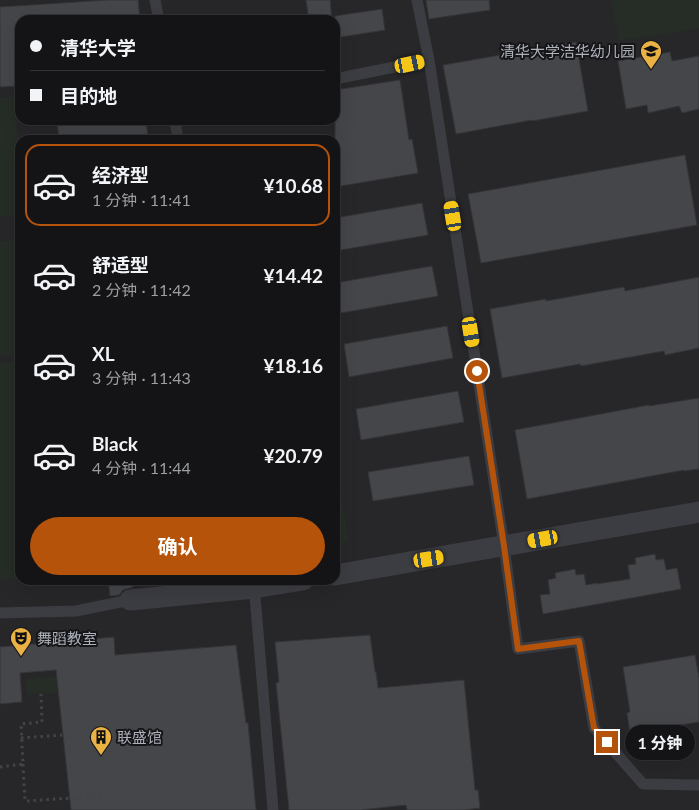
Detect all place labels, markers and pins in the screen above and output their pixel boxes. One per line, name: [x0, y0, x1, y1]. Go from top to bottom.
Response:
school or university icon: 清华大学洁华幼儿园: [639, 39, 663, 70]
place label: 清华大学洁华幼儿园: [500, 42, 635, 60]
theatre icon: 舞蹈教室: [9, 626, 33, 657]
place label: 舞蹈教室: [37, 629, 97, 647]
building icon: 联盛馆: [89, 725, 113, 756]
place label: 联盛馆: [117, 728, 162, 746]

